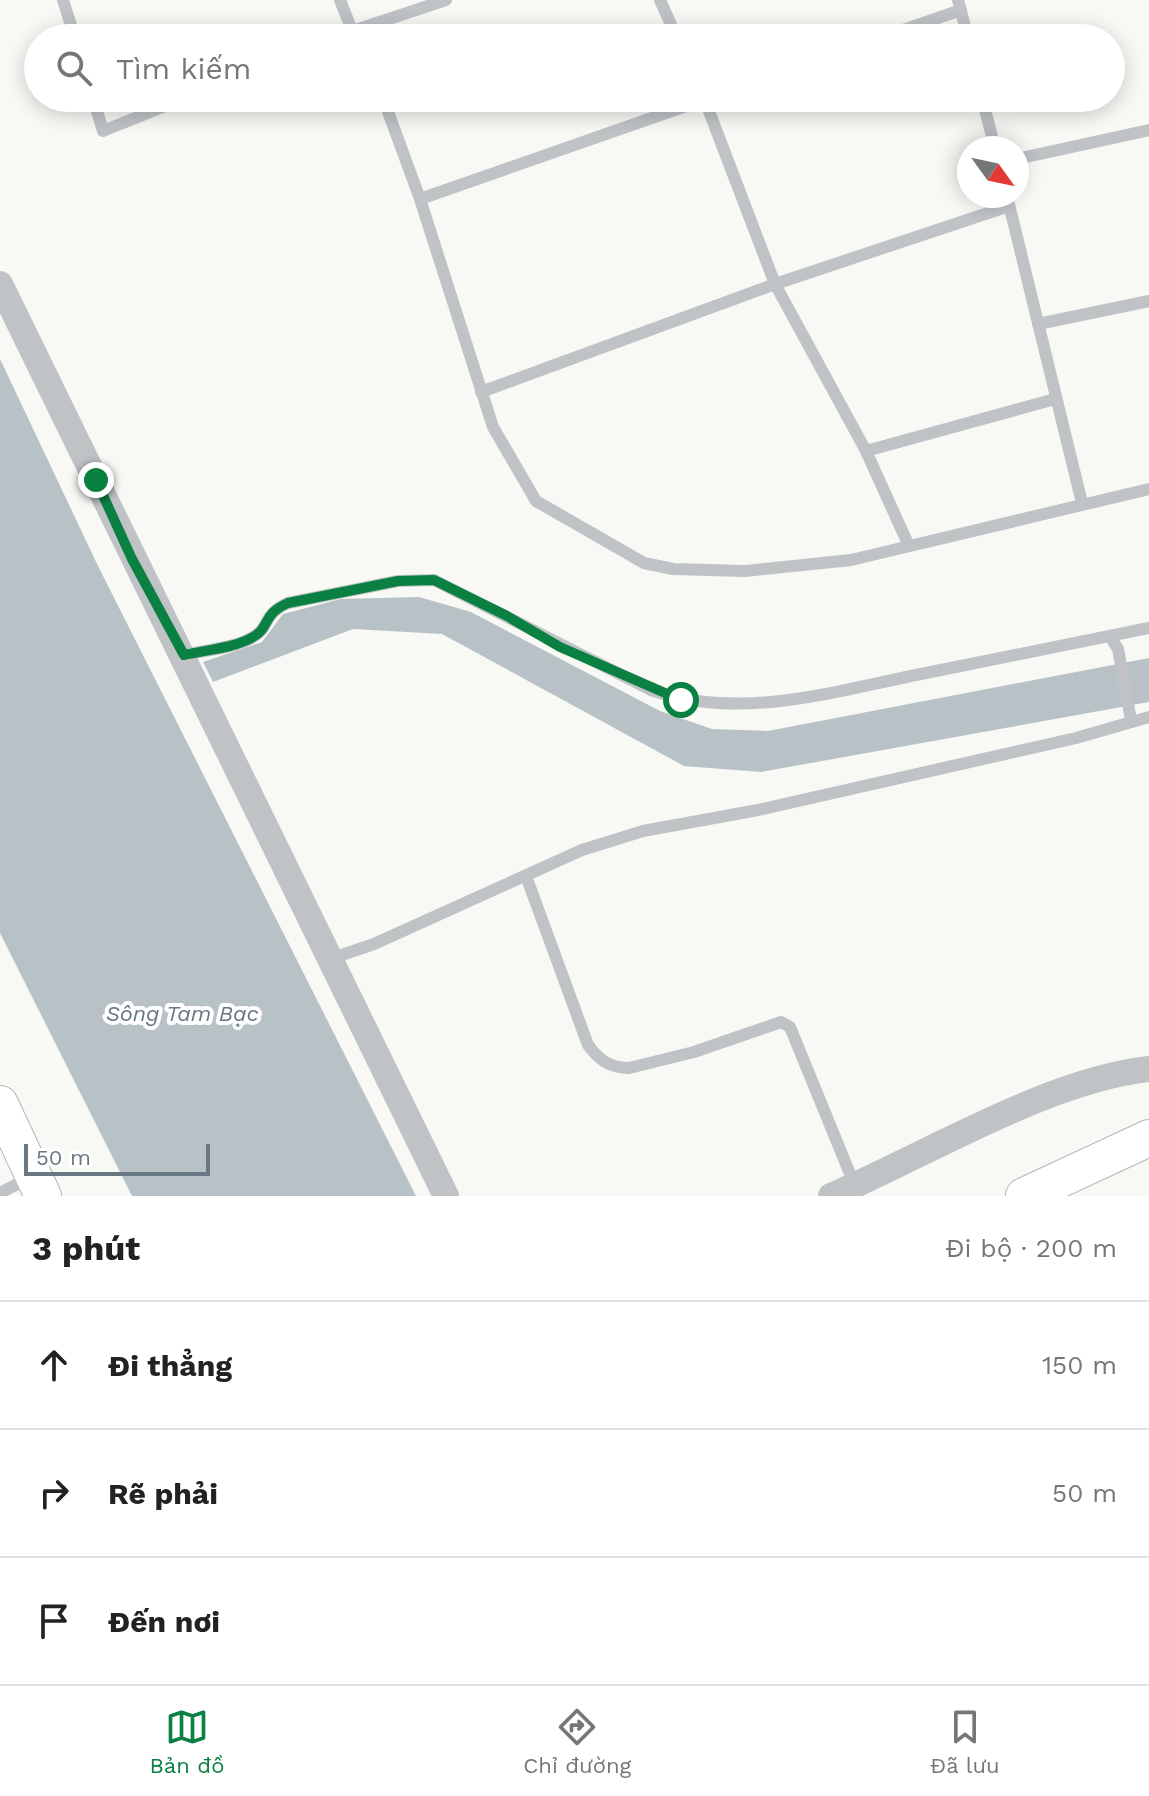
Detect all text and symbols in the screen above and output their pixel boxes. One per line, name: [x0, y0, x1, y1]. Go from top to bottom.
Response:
search box: [24, 24, 1125, 112]
icon: search: [52, 46, 96, 90]
text: Tìm kiếm: [116, 51, 251, 86]
north arrow: [957, 136, 1029, 208]
route end: [78, 462, 114, 498]
route start: [663, 682, 699, 718]
water label: Sông Tam Bạc: [106, 1001, 259, 1026]
scale bar: [24, 1140, 210, 1176]
text: 50 m: [36, 1145, 91, 1170]
text: 3 phút: [32, 1228, 140, 1268]
text: Đi bộ · 200 m: [946, 1233, 1117, 1263]
icon: ahead: [32, 1343, 76, 1387]
text: Đi thẳng: [108, 1348, 232, 1383]
text: 150 m: [1042, 1350, 1117, 1380]
icon: right: [32, 1471, 76, 1515]
text: Rẽ phải: [108, 1476, 218, 1511]
text: 50 m: [1052, 1478, 1117, 1508]
icon: arrive: [32, 1599, 76, 1643]
text: Đến nơi: [108, 1604, 220, 1639]
tab: Bản đồ: [149, 1705, 224, 1778]
tab: Chỉ đường: [523, 1705, 631, 1778]
tab: Đã lưu: [930, 1705, 1000, 1778]

